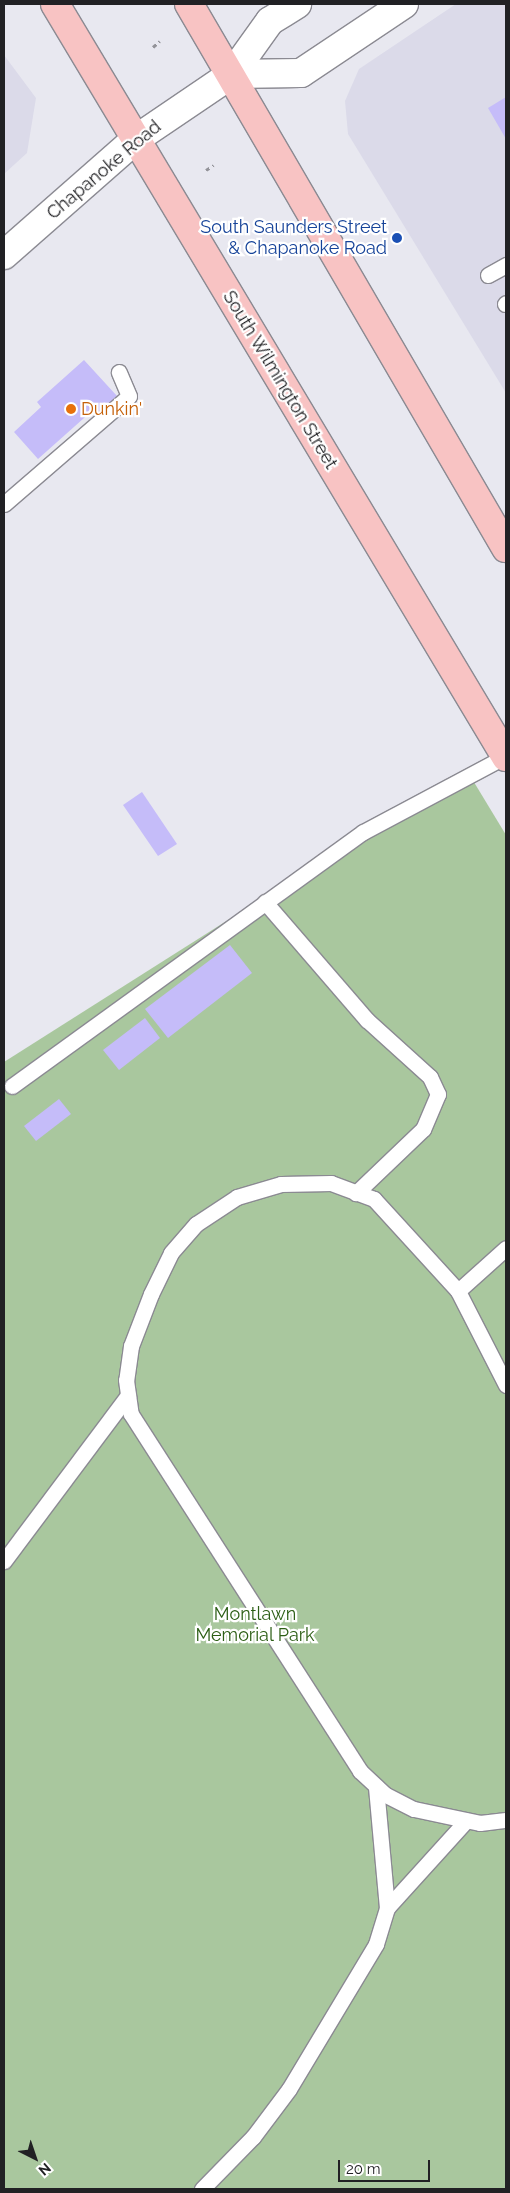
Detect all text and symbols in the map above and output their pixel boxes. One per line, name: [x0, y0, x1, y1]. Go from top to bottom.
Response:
street label: Chapanoke Road: [43, 116, 165, 224]
place label: South Saunders Street & Chapanoke Road: [200, 217, 387, 260]
marker: South Saunders Street & Chapanoke Road: [391, 232, 403, 244]
street label: South Wilmington Street: [218, 287, 342, 473]
place label: Dunkin': [81, 398, 142, 420]
marker: Dunkin': [65, 403, 77, 415]
park label: Montlawn Memorial Park: [195, 1604, 315, 1646]
north arrow: [10, 2133, 60, 2183]
scale bar: [340, 2150, 432, 2182]
text: N: [36, 2160, 54, 2179]
text: 20 m: [346, 2160, 381, 2178]

